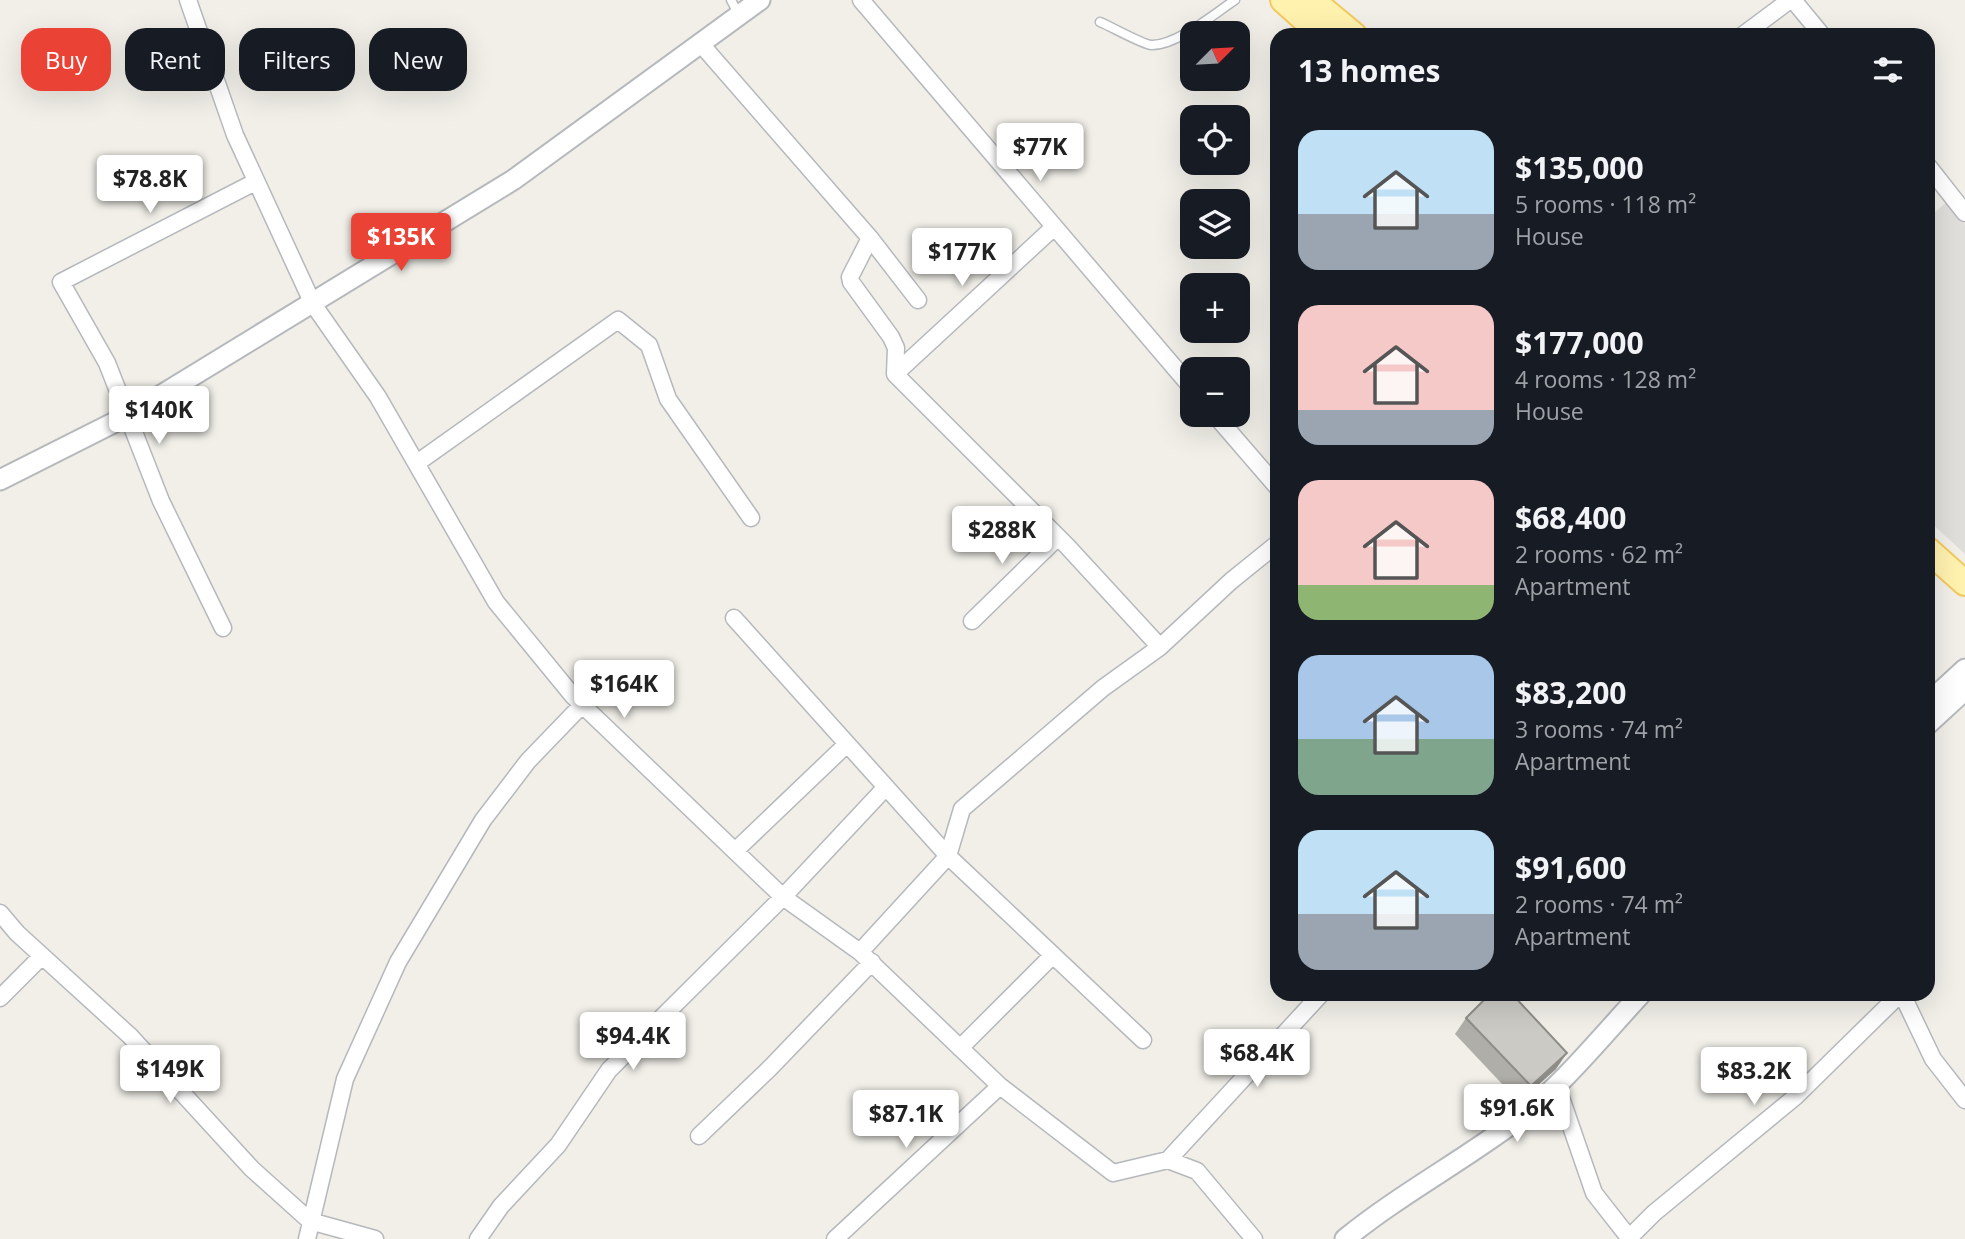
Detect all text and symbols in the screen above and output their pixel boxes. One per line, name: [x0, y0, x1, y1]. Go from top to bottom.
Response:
north arrow: [1180, 21, 1250, 91]
map controls: [1180, 21, 1250, 427]
chip: Buy: [21, 28, 111, 91]
chip: Rent: [125, 28, 225, 91]
chip: Filters: [239, 28, 355, 91]
chip: New: [369, 28, 467, 91]
text: 13 homes: [1298, 50, 1441, 91]
icon: filters: [1869, 51, 1907, 89]
button: locate: [1180, 105, 1250, 175]
pin: $77K: [999, 124, 1081, 183]
text: $77K: [1013, 130, 1067, 162]
text: $135,000: [1515, 147, 1644, 188]
pin: $78.8K: [93, 156, 207, 215]
icon: home: [1354, 158, 1438, 242]
text: $78.8K: [113, 162, 187, 194]
text: 5 rooms · 118 m²: [1515, 188, 1696, 220]
button: layers: [1180, 189, 1250, 259]
pin: $135K: [352, 214, 450, 273]
text: $135K: [367, 220, 435, 252]
text: House: [1515, 220, 1584, 252]
pin: $177K: [913, 229, 1011, 288]
text: $177K: [928, 235, 996, 267]
button: +: [1180, 273, 1250, 343]
text: $177,000: [1515, 322, 1644, 363]
icon: home: [1354, 333, 1438, 417]
button: −: [1180, 357, 1250, 427]
text: 4 rooms · 128 m²: [1515, 363, 1696, 395]
pin: $140K: [110, 386, 208, 446]
text: $140K: [125, 393, 193, 425]
text: House: [1515, 395, 1584, 427]
text: $68,400: [1515, 497, 1626, 538]
pin: $288K: [953, 506, 1051, 566]
icon: home: [1354, 508, 1438, 592]
text: $288K: [968, 513, 1036, 545]
text: 2 rooms · 62 m²: [1515, 538, 1683, 570]
text: Apartment: [1515, 570, 1631, 602]
pin: $164K: [575, 660, 673, 720]
text: $164K: [590, 667, 658, 699]
text: $83,200: [1515, 672, 1626, 713]
icon: home: [1354, 683, 1438, 767]
text: 3 rooms · 74 m²: [1515, 713, 1683, 745]
text: Apartment: [1515, 745, 1631, 777]
text: $91,600: [1515, 847, 1626, 888]
icon: home: [1354, 858, 1438, 942]
text: 2 rooms · 74 m²: [1515, 888, 1683, 920]
text: Apartment: [1515, 920, 1631, 952]
pin: $94.4K: [576, 1012, 690, 1072]
text: $94.4K: [596, 1019, 670, 1051]
pin: $68.4K: [1200, 1030, 1314, 1089]
text: $68.4K: [1220, 1036, 1294, 1068]
pin: $149K: [121, 1046, 219, 1105]
pin: $83.2K: [1697, 1048, 1811, 1107]
text: $149K: [136, 1052, 204, 1084]
text: $83.2K: [1717, 1054, 1791, 1086]
pin: $91.6K: [1460, 1084, 1574, 1144]
pin: $87.1K: [849, 1090, 963, 1150]
text: $91.6K: [1480, 1091, 1554, 1123]
text: $87.1K: [869, 1097, 943, 1129]

